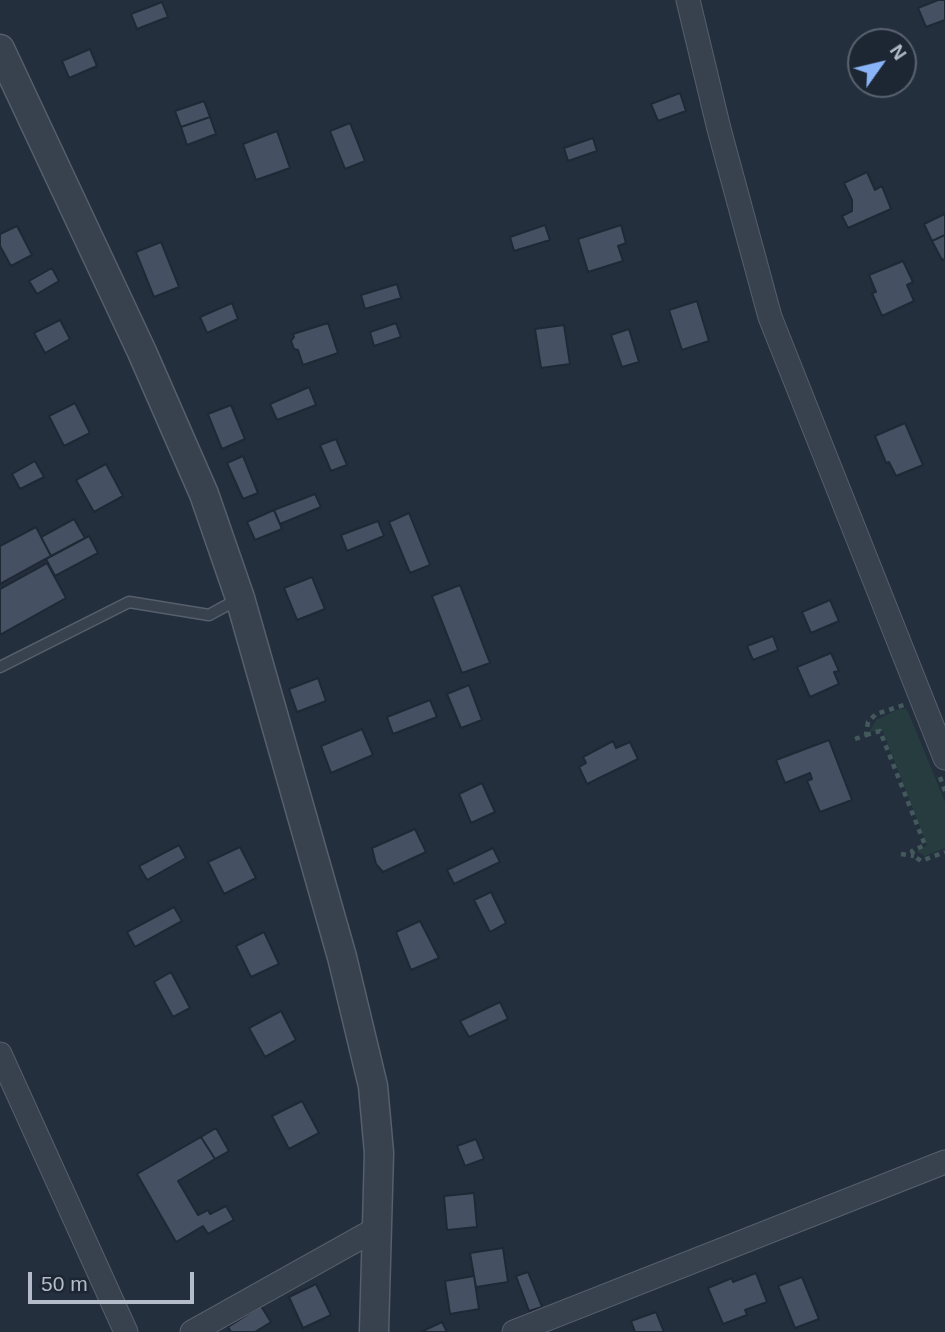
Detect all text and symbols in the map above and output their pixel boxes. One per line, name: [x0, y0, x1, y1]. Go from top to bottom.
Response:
north arrow: [847, 28, 917, 98]
text: N: [886, 41, 911, 64]
scale bar: [32, 1258, 198, 1302]
text: 50 m: [41, 1272, 88, 1295]

